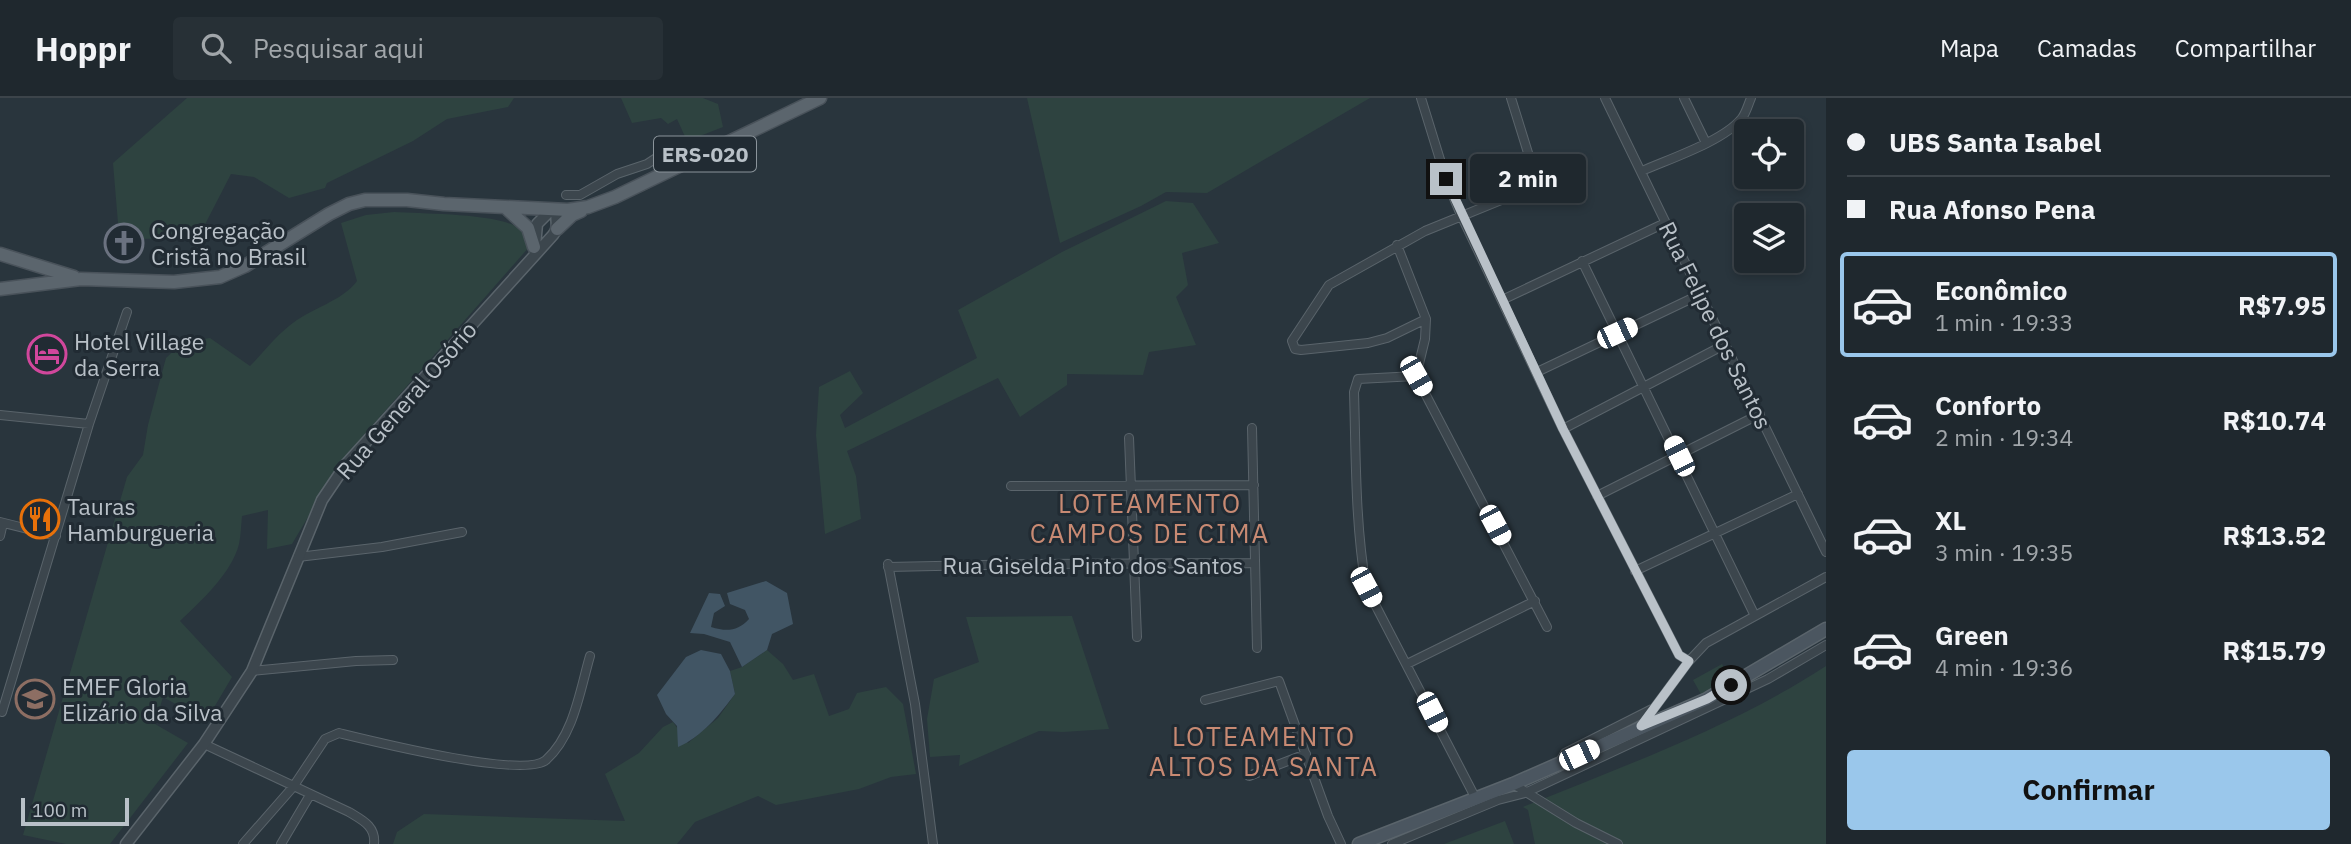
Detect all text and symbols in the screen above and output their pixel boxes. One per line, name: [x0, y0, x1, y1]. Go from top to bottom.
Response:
search box: [173, 17, 663, 80]
text: Hoppr: [35, 27, 131, 70]
icon: search: [197, 29, 235, 67]
text: Pesquisar aqui: [253, 31, 424, 65]
text: Mapa: [1940, 32, 1999, 64]
text: Camadas: [2037, 32, 2137, 64]
text: Compartilhar: [2175, 32, 2316, 64]
map controls: [1734, 119, 1804, 273]
button: locate: [1734, 119, 1804, 189]
text: UBS Santa Isabel: [1889, 125, 2101, 159]
road number: ERS-020: [654, 136, 756, 172]
callout: 2 min: [1470, 154, 1586, 204]
route end: [1430, 163, 1462, 195]
text: 2 min: [1498, 163, 1558, 193]
text: Rua Afonso Pena: [1889, 192, 2096, 226]
button: layers: [1734, 203, 1804, 273]
place label: Congregação Cristã no Brasil: [151, 215, 307, 271]
street label: Rua Felipe dos Santos: [1653, 216, 1779, 434]
church icon: Congregação Cristã no Brasil: [103, 222, 145, 264]
icon: car: [1851, 273, 1914, 336]
text: Econômico: [1935, 273, 2067, 307]
text: R$7.95: [2238, 288, 2326, 322]
text: 1 min · 19:33: [1935, 307, 2073, 337]
street label: Rua General Osório: [329, 315, 483, 485]
car: [1594, 315, 1641, 351]
place label: Hotel Village da Serra: [74, 326, 205, 382]
hotel icon: Hotel Village da Serra: [26, 333, 68, 375]
car: [1397, 353, 1436, 399]
icon: car: [1851, 388, 1914, 451]
text: Conforto: [1935, 388, 2041, 422]
text: R$10.74: [2222, 403, 2326, 437]
text: 2 min · 19:34: [1935, 422, 2073, 452]
car: [1661, 433, 1698, 479]
district label: LOTEAMENTO CAMPOS DE CIMA: [1030, 486, 1270, 550]
place label: Tauras Hamburgueria: [67, 491, 214, 547]
restaurant icon: Tauras Hamburgueria: [19, 498, 61, 540]
car: [1476, 502, 1515, 548]
icon: car: [1851, 503, 1914, 566]
text: XL: [1935, 503, 1966, 537]
text: R$13.52: [2222, 518, 2326, 552]
text: 3 min · 19:35: [1935, 537, 2073, 567]
street label: Rua Giselda Pinto dos Santos: [942, 550, 1244, 580]
car: [1347, 564, 1386, 610]
icon: car: [1851, 618, 1914, 681]
text: Green: [1935, 618, 2009, 652]
text: R$15.79: [2222, 633, 2326, 667]
text: 4 min · 19:36: [1935, 652, 2073, 682]
route start: [1715, 669, 1747, 701]
place label: EMEF Gloria Elizário da Silva: [62, 671, 222, 727]
school or university icon: EMEF Gloria Elizário da Silva: [14, 678, 56, 720]
car: [1414, 689, 1451, 735]
district label: LOTEAMENTO ALTOS DA SANTA: [1149, 719, 1379, 783]
car: [1556, 737, 1603, 773]
button: Confirmar: [1847, 750, 2330, 830]
scale bar: [21, 795, 130, 827]
text: 100 m: [32, 798, 87, 822]

